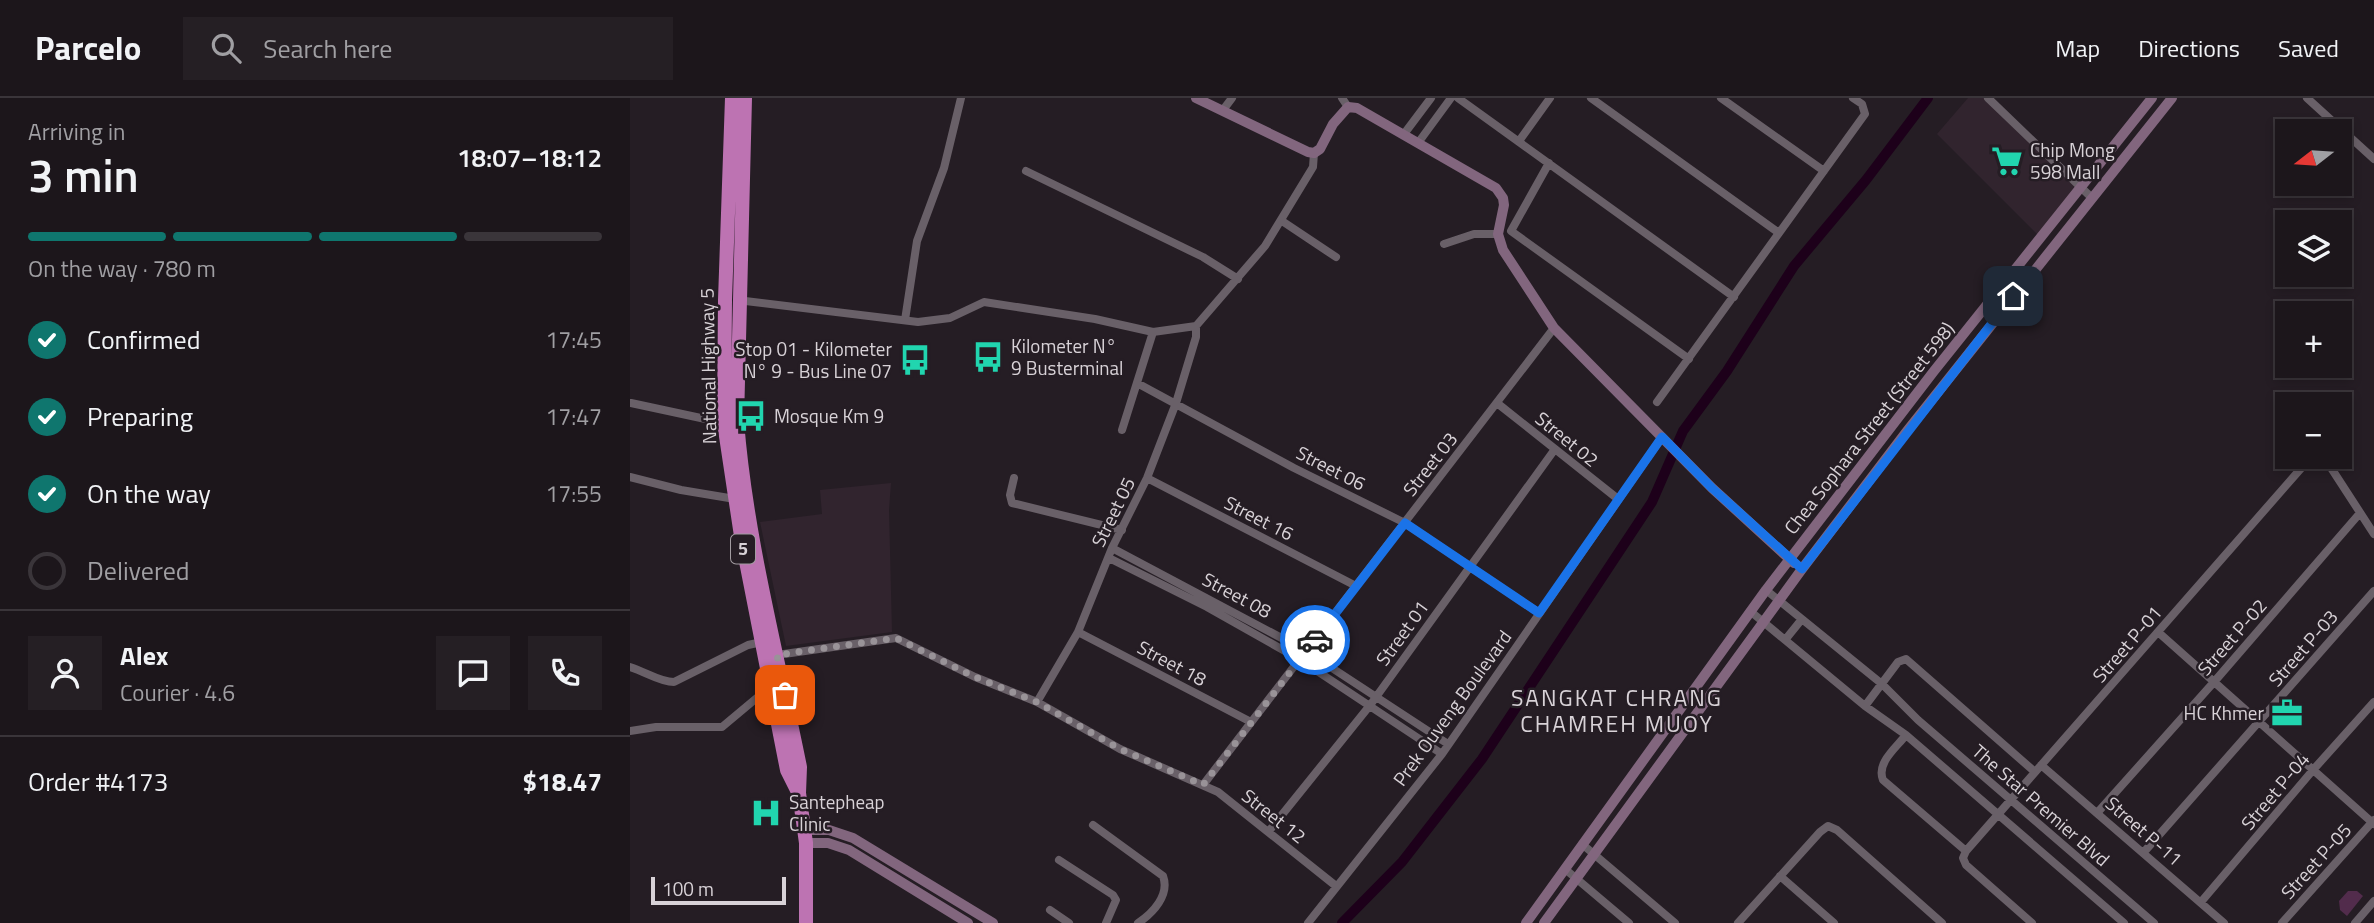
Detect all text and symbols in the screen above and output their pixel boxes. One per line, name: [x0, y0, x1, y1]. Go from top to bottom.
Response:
search box: [183, 17, 673, 80]
text: Parcelo: [35, 23, 141, 73]
icon: search: [207, 29, 245, 67]
text: Search here: [263, 29, 392, 68]
text: Map: [2055, 30, 2100, 66]
text: Directions: [2138, 30, 2240, 66]
text: Saved: [2278, 30, 2339, 66]
text: Arriving in: [28, 114, 125, 149]
north arrow: [2275, 119, 2352, 196]
map controls: [2275, 119, 2352, 469]
place label: Chip Mong 598 Mall: [2030, 135, 2115, 186]
text: 18:07–18:12: [457, 138, 602, 177]
text: 3 min: [28, 140, 139, 210]
supermarket icon: Chip Mong 598 Mall: [1990, 144, 2024, 178]
button: layers: [2275, 210, 2352, 287]
text: On the way · 780 m: [28, 251, 216, 286]
pin: [1983, 266, 2043, 326]
icon: home: [1994, 277, 2032, 315]
street label: National Highway 5: [692, 288, 723, 444]
button: +: [2275, 301, 2352, 378]
street label: Chea Sophara Street (Street 598): [1776, 315, 1961, 540]
text: Confirmed: [87, 320, 201, 359]
icon: check: [28, 321, 66, 359]
text: 17:45: [545, 322, 602, 357]
place label: Kilometer N° 9 Busterminal: [1011, 331, 1123, 382]
place label: Stop 01 - Kilometer N° 9 - Bus Line 07: [735, 334, 892, 385]
bus stop icon: Kilometer N° 9 Busterminal: [971, 340, 1005, 374]
bus stop icon: Stop 01 - Kilometer N° 9 - Bus Line 07: [898, 343, 932, 377]
button: −: [2275, 392, 2352, 469]
text: Preparing: [87, 397, 193, 436]
icon: check: [28, 398, 66, 436]
text: 17:47: [545, 399, 602, 434]
bus stop icon: Mosque Km 9: [734, 399, 768, 433]
place label: Mosque Km 9: [774, 401, 884, 430]
street label: Street 02: [1529, 404, 1605, 473]
street label: Street 03: [1395, 425, 1464, 502]
street label: Street 06: [1291, 438, 1371, 497]
street label: Street 05: [1083, 472, 1142, 552]
text: On the way: [87, 474, 211, 513]
icon: check: [28, 475, 66, 513]
text: 17:55: [545, 476, 602, 511]
street label: Street 16: [1219, 488, 1299, 547]
road number: 5: [731, 534, 755, 564]
text: Delivered: [87, 551, 190, 590]
street label: Street 08: [1198, 564, 1277, 625]
street label: Street P-02: [2190, 592, 2273, 682]
street label: Street 01: [1368, 594, 1435, 671]
street label: Street P-01: [2085, 599, 2168, 689]
street label: Street P-03: [2261, 603, 2344, 693]
courier: [1280, 605, 1350, 675]
icon: car: [1296, 621, 1334, 659]
street label: Prek Ouveng Boulevard: [1385, 624, 1518, 792]
street label: Street 18: [1133, 632, 1212, 693]
button: person: [28, 636, 102, 710]
text: Alex: [120, 636, 168, 675]
button: chat: [436, 636, 510, 710]
button: phone: [528, 636, 602, 710]
pin: [755, 665, 815, 725]
text: Courier · 4.6: [120, 675, 235, 710]
icon: bag: [766, 676, 804, 714]
district label: SANGKAT CHRANG CHAMREH MUOY: [1511, 680, 1723, 741]
office icon: HC Khmer: [2270, 696, 2304, 730]
place label: HC Khmer: [2184, 698, 2264, 727]
street label: The Star Premier Blvd: [1966, 737, 2116, 873]
street label: Street P-04: [2233, 745, 2316, 836]
text: Order #4173: [28, 762, 168, 801]
text: $18.47: [523, 762, 602, 801]
street label: Street 12: [1236, 781, 1313, 850]
place label: Santepheap Clinic: [789, 787, 885, 838]
street label: Street P-11: [2099, 789, 2189, 872]
hospital icon: Santepheap Clinic: [749, 796, 783, 830]
street label: Street P-05: [2273, 816, 2358, 905]
scale bar: [651, 874, 786, 906]
text: 100 m: [662, 874, 714, 903]

